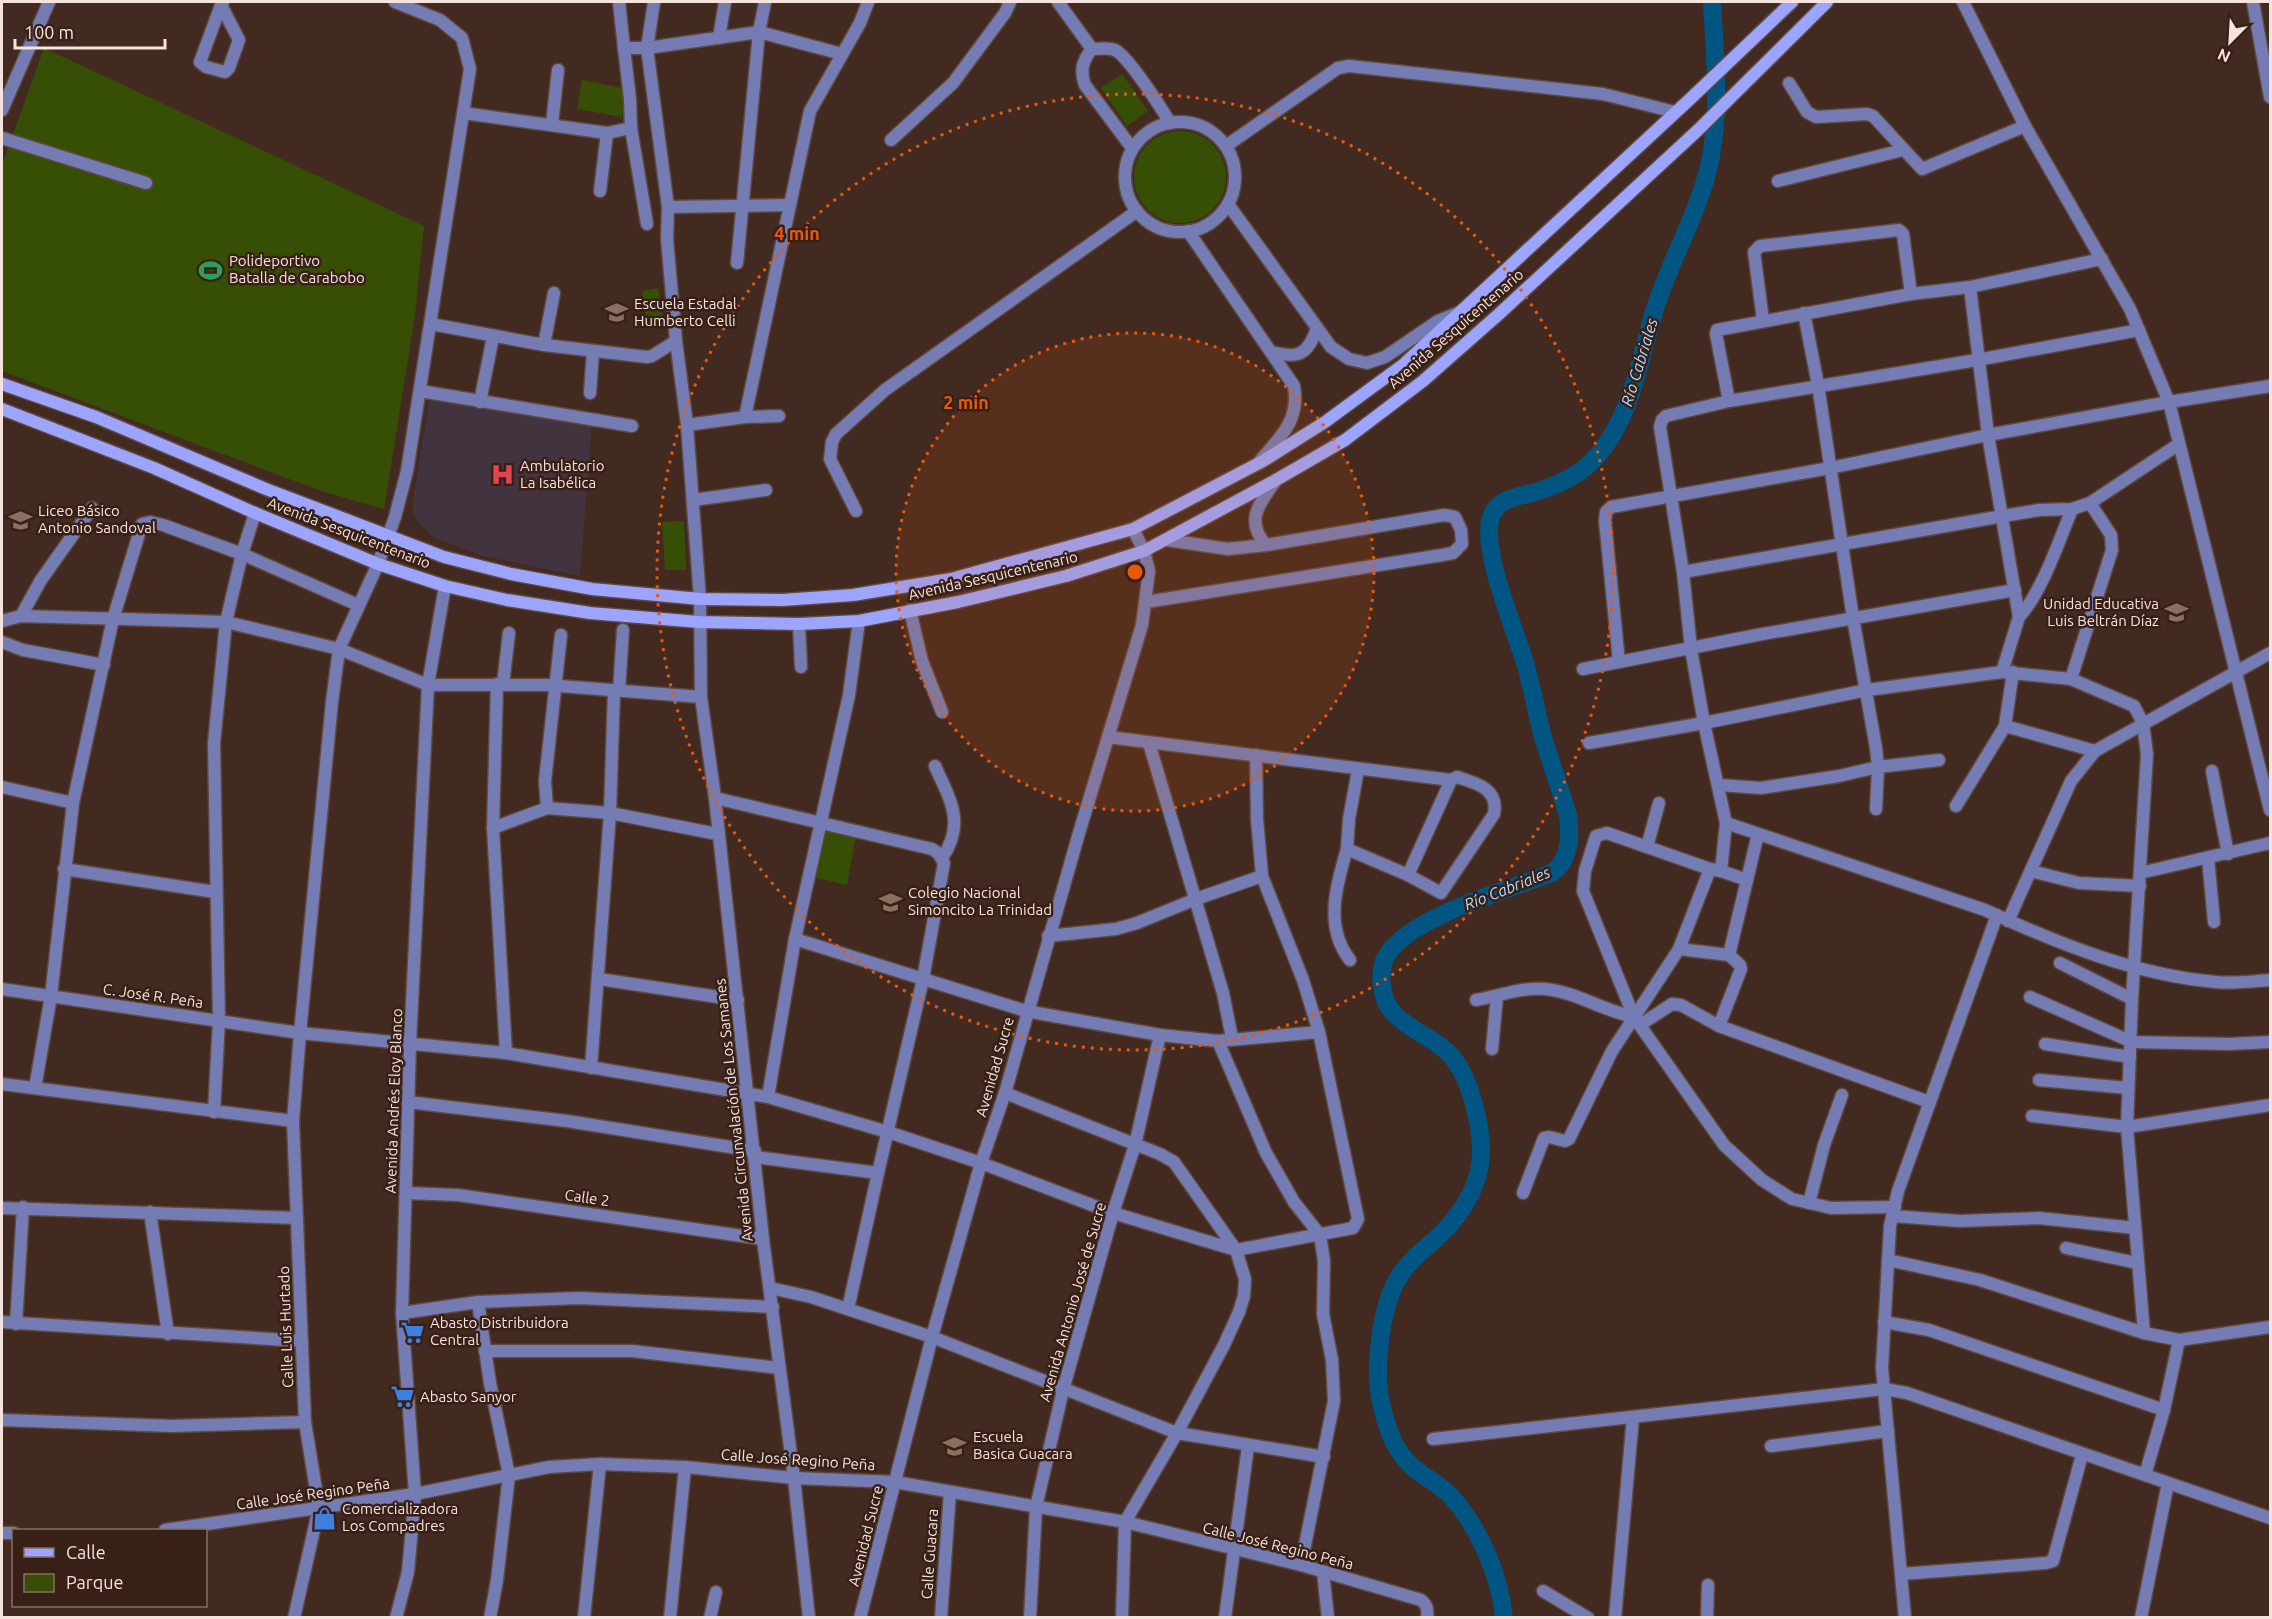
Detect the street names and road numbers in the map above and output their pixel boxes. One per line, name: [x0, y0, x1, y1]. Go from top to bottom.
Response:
street label: Avenida Sesquicentenario: [1385, 265, 1527, 392]
street label: Avenida Sesquicentenario: [265, 494, 433, 572]
street label: Avenida Sesquicentenario: [907, 548, 1079, 603]
street label: Avenida Circunvalación de Los Samanes: [711, 978, 756, 1242]
street label: C. José R. Peña: [102, 980, 204, 1011]
street label: Avenida Andrés Eloy Blanco: [382, 1008, 405, 1194]
street label: Avenidad Sucre: [972, 1015, 1017, 1119]
street label: Calle 2: [564, 1186, 611, 1209]
street label: Avenida Antonio José de Sucre: [1036, 1200, 1109, 1404]
street label: Calle Luis Hurtado: [275, 1266, 296, 1388]
street label: Calle José Regino Peña: [720, 1446, 876, 1473]
street label: Calle José Regino Peña: [235, 1474, 391, 1513]
street label: Avenidad Sucre: [845, 1484, 886, 1588]
street label: Calle Guacara: [918, 1508, 941, 1600]
street label: Calle José Regino Peña: [1201, 1519, 1355, 1572]

